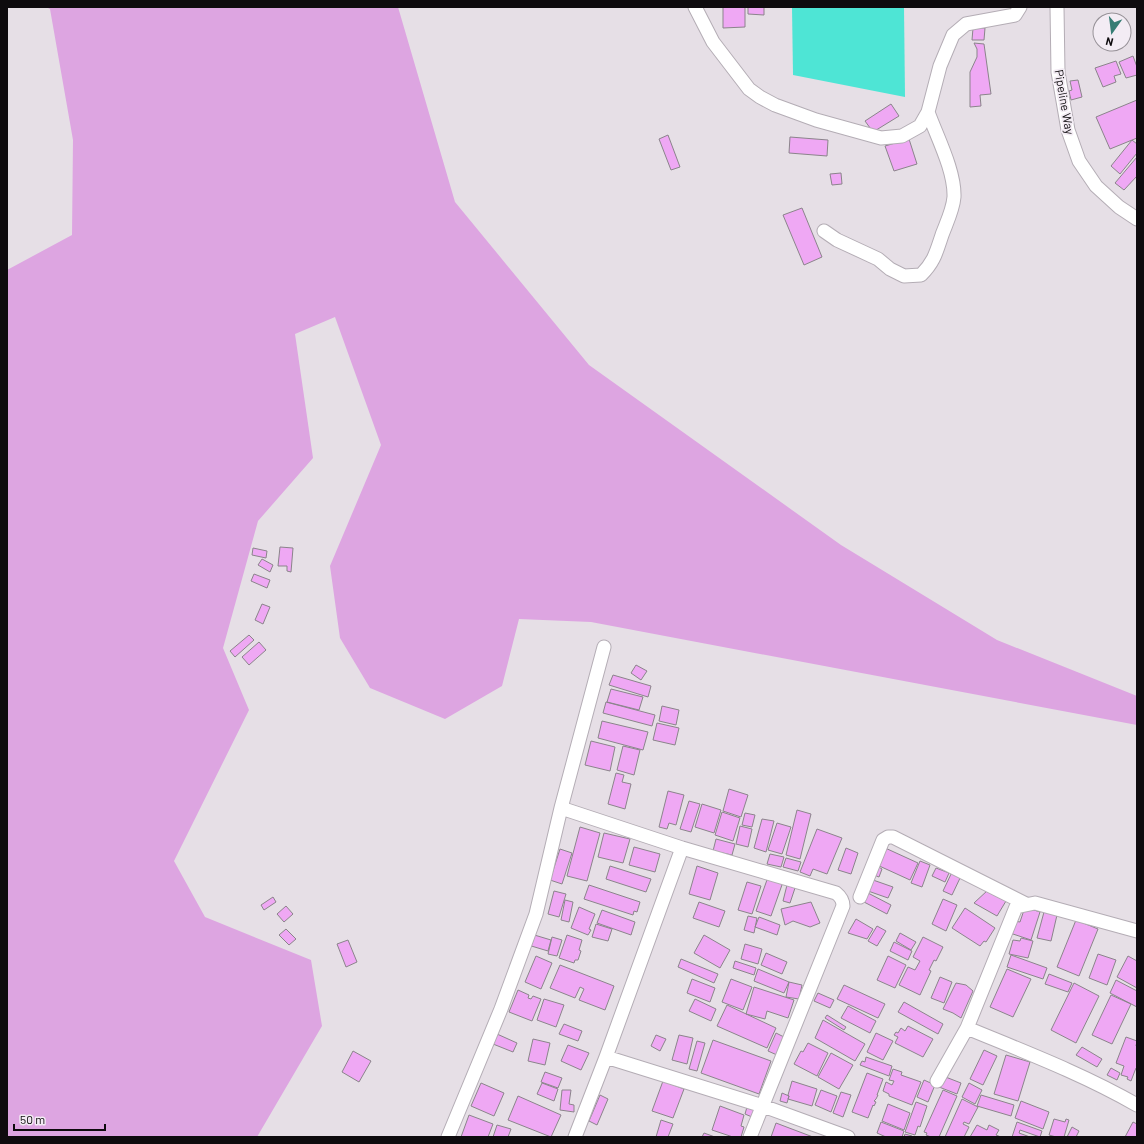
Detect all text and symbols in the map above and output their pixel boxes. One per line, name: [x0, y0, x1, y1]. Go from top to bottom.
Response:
north arrow: [1092, 12, 1132, 52]
text: N: [1104, 35, 1115, 49]
street label: Pipeline Way: [1052, 68, 1078, 136]
scale bar: [14, 1106, 105, 1132]
text: 50 m: [20, 1112, 45, 1126]

